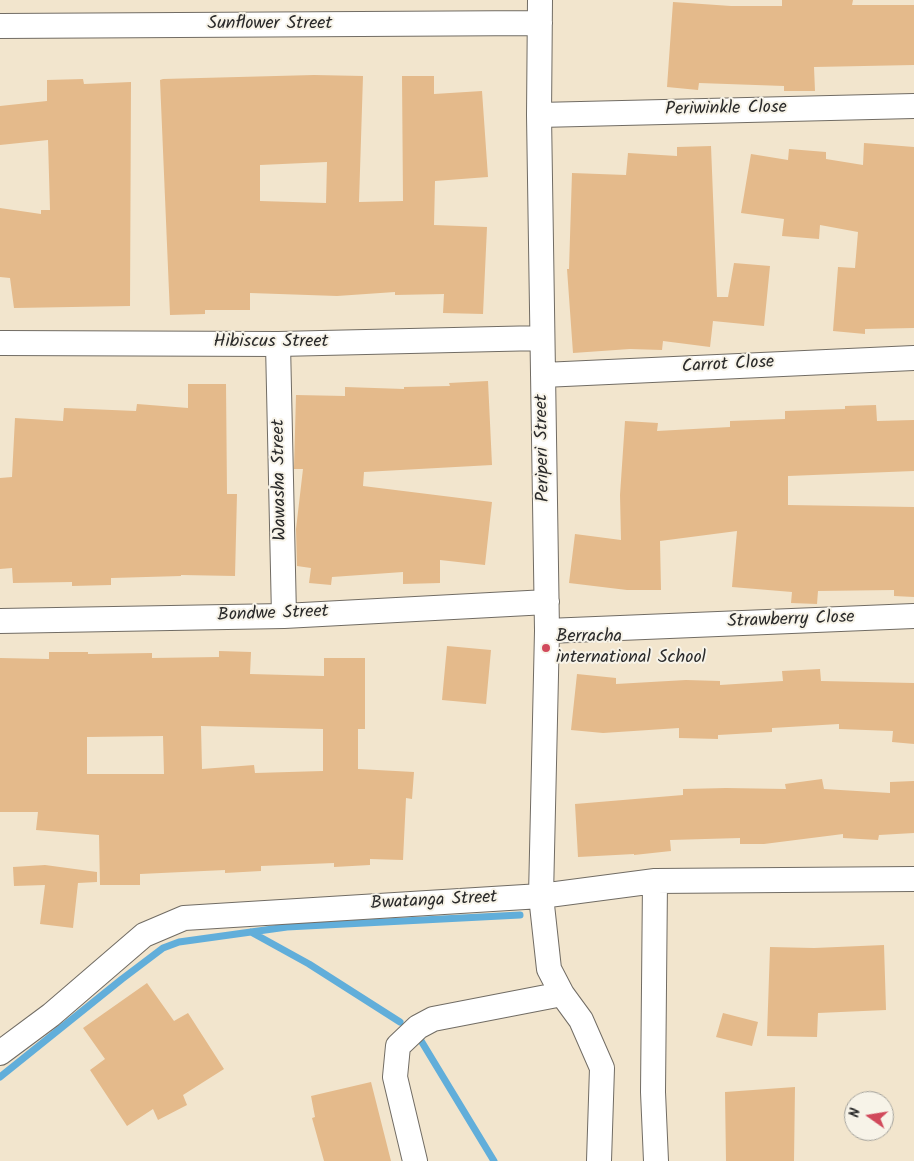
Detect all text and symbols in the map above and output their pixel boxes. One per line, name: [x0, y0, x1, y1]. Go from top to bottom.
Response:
street label: Sunflower Street: [208, 14, 332, 36]
street label: Periwinkle Close: [665, 98, 787, 122]
street label: Hibiscus Street: [214, 332, 328, 354]
street label: Carrot Close: [681, 353, 775, 379]
street label: Periperi Street: [532, 394, 556, 502]
street label: Wawasha Street: [269, 419, 293, 541]
street label: Bondwe Street: [217, 602, 329, 628]
street label: Strawberry Close: [727, 608, 855, 634]
place label: Berracha international School: [556, 627, 706, 670]
marker: Berracha international School: [540, 642, 552, 654]
street label: Bwatanga Street: [370, 888, 498, 916]
north arrow: [844, 1091, 894, 1141]
text: N: [844, 1106, 867, 1120]

